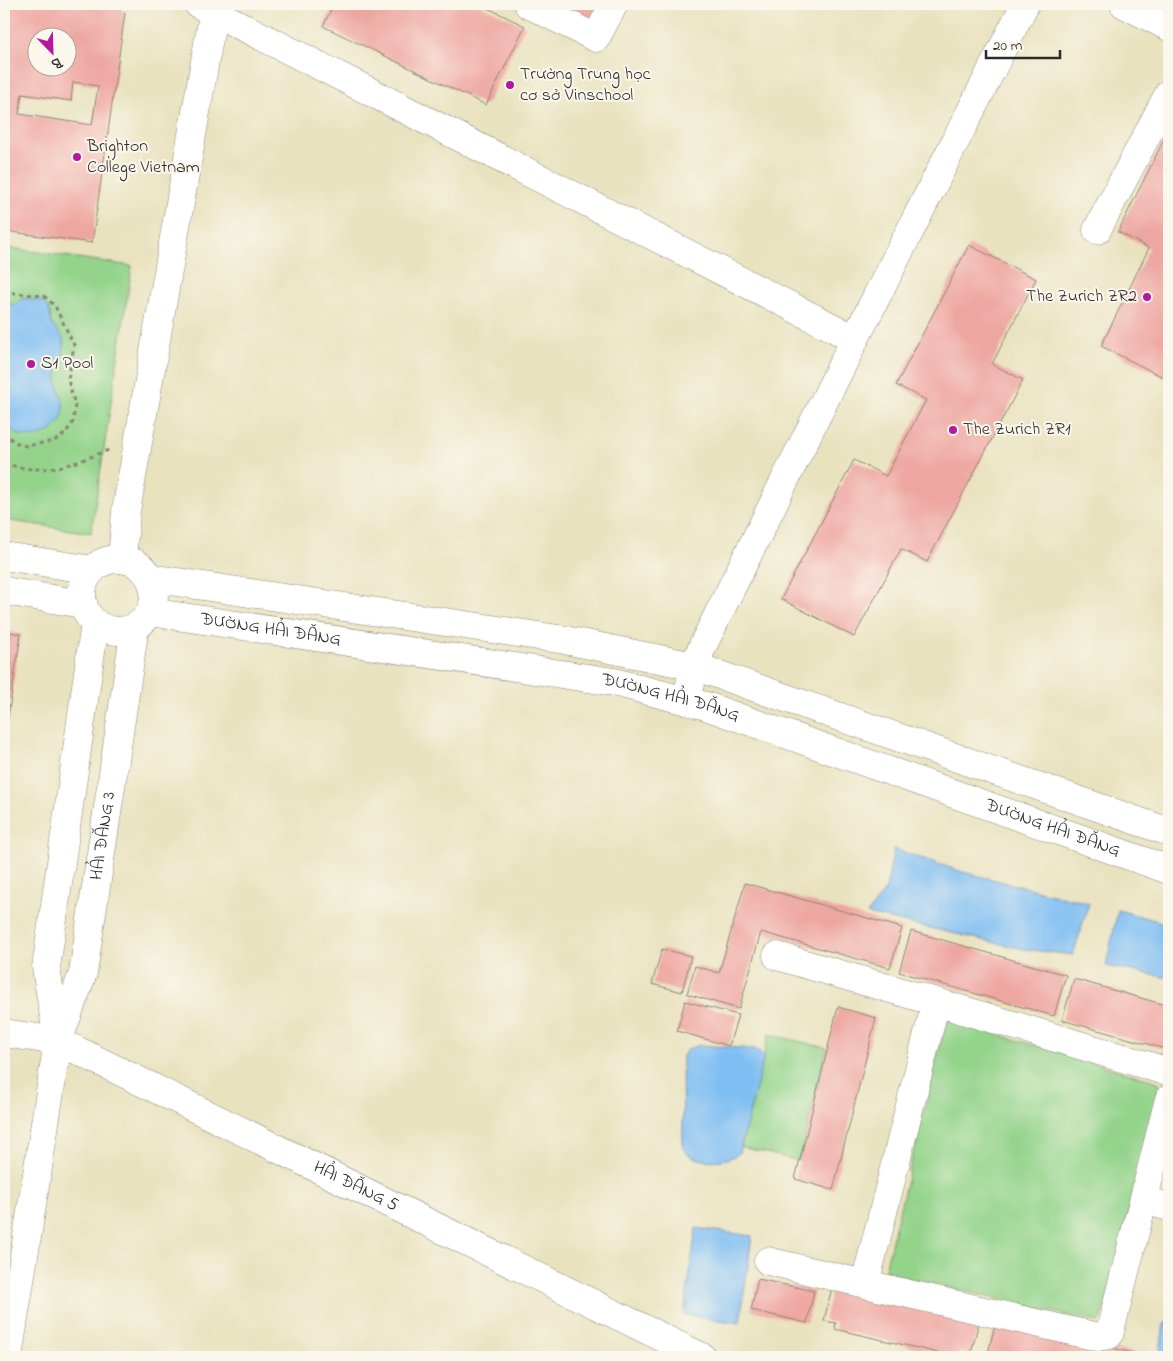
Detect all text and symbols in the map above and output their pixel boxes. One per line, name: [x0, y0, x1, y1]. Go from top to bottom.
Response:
north arrow: [28, 28, 78, 78]
scale bar: [986, 28, 1059, 60]
text: 20 m: [993, 35, 1023, 57]
text: B: [48, 51, 66, 74]
place label: Trường Trung học cơ sở Vinschool: [520, 62, 650, 109]
marker: Trường Trung học cơ sở Vinschool: [504, 79, 516, 91]
place label: Brighton College Vietnam: [86, 134, 200, 182]
marker: Brighton College Vietnam: [71, 151, 83, 163]
place label: The Zurich ZR2: [1026, 284, 1137, 310]
marker: The Zurich ZR2: [1141, 291, 1153, 303]
place label: S1 Pool: [41, 351, 93, 377]
marker: S1 Pool: [25, 358, 37, 370]
place label: The Zurich ZR1: [963, 417, 1071, 443]
marker: The Zurich ZR1: [947, 424, 959, 436]
street label: ĐƯỜNG HẢI ĐĂNG: [198, 607, 343, 654]
street label: ĐƯỜNG HẢI ĐĂNG: [599, 667, 743, 730]
street label: HẢI ĐĂNG 3: [84, 790, 123, 882]
street label: ĐƯỜNG HẢI ĐĂNG: [981, 793, 1124, 865]
street label: HẢI ĐĂNG 5: [308, 1155, 403, 1219]

